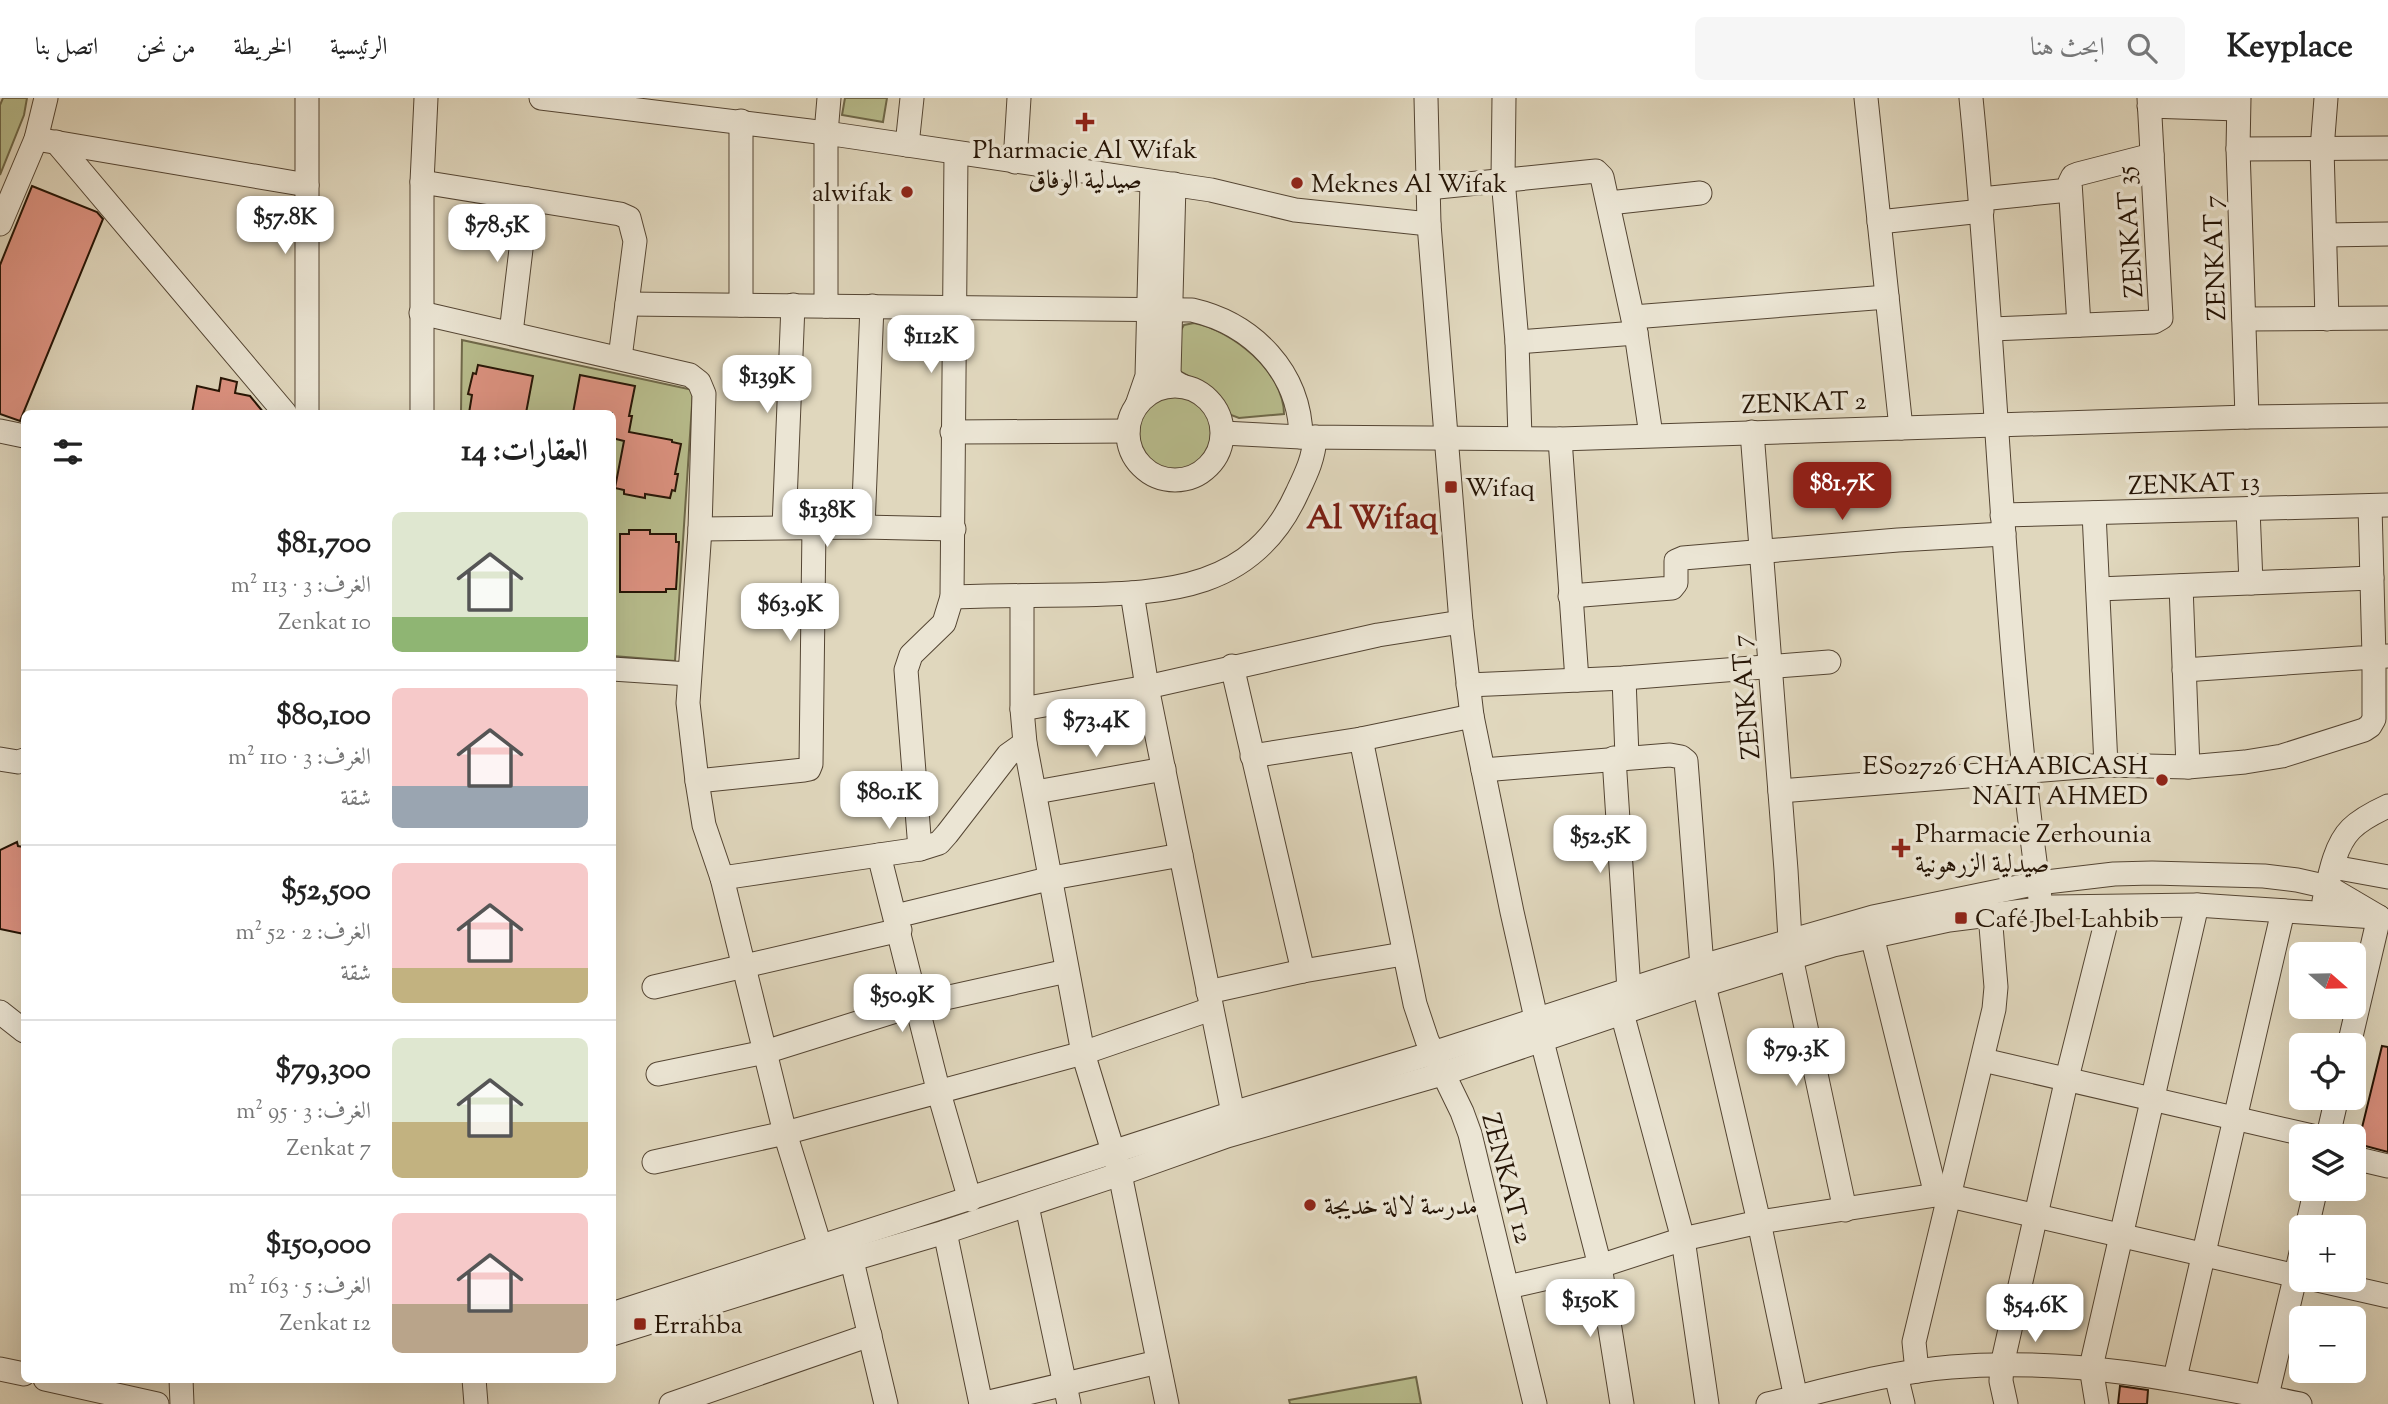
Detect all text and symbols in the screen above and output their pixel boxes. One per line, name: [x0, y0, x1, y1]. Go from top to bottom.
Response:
search box: [1695, 17, 2185, 80]
text: Keyplace: [2227, 24, 2353, 72]
icon: search: [2123, 29, 2161, 67]
text: ابحث هنا: [2030, 30, 2105, 67]
text: اتصل بنا: [35, 31, 98, 65]
text: من نحن: [136, 31, 196, 65]
text: الخريطة: [234, 31, 292, 65]
text: الرئيسية: [330, 31, 388, 65]
marker: Pharmacie Al Wifak صيدلية الوفاق: [1077, 114, 1093, 130]
place label: Pharmacie Al Wifak صيدلية الوفاق: [973, 133, 1197, 200]
street label: ZENKAT 35: [2108, 165, 2155, 299]
place label: Meknes Al Wifak: [1311, 167, 1507, 204]
marker: Meknes Al Wifak: [1289, 175, 1305, 191]
place label: alwifak: [812, 176, 893, 213]
marker: alwifak: [899, 184, 915, 200]
street label: ZENKAT 7: [2196, 195, 2237, 321]
pin: $57.8K: [228, 197, 342, 256]
text: $57.8K: [253, 202, 317, 235]
pin: $78.5K: [440, 204, 554, 264]
text: $78.5K: [464, 210, 530, 243]
pin: $112K: [882, 316, 980, 375]
text: $112K: [903, 321, 959, 354]
pin: $139K: [718, 356, 816, 415]
text: $139K: [739, 361, 796, 394]
street label: ZENKAT 2: [1741, 384, 1867, 425]
text: العقارات: 14: [461, 431, 588, 474]
icon: filters: [49, 433, 87, 471]
pin: $81.7K: [1785, 462, 1899, 522]
street label: ZENKAT 13: [2128, 465, 2261, 506]
text: $81.7K: [1809, 468, 1875, 501]
place label: Wifaq: [1465, 471, 1535, 508]
marker: Wifaq: [1443, 479, 1459, 495]
pin: $138K: [778, 490, 876, 549]
text: $138K: [798, 495, 856, 528]
district label: Al Wifaq: [1306, 496, 1438, 544]
text: $81,700: [276, 523, 371, 566]
icon: home: [448, 540, 532, 624]
text: الغرف: 3 · 113 m²: [231, 570, 371, 603]
pin: $63.9K: [733, 584, 847, 643]
text: $63.9K: [757, 589, 823, 622]
text: Zenkat 10: [278, 607, 371, 640]
street label: ZENKAT 7: [1724, 633, 1771, 761]
text: $80,100: [276, 695, 371, 738]
pin: $73.4K: [1039, 700, 1153, 759]
text: $73.4K: [1062, 705, 1130, 738]
icon: home: [448, 716, 532, 800]
text: الغرف: 3 · 110 m²: [228, 742, 371, 775]
place label: ES02726 CHAABICASH NAIT AHMED: [1862, 749, 2148, 816]
pin: $80.1K: [832, 772, 946, 831]
marker: ES02726 CHAABICASH NAIT AHMED: [2154, 772, 2170, 788]
text: $80.1K: [856, 777, 922, 810]
text: شقة: [341, 783, 371, 816]
pin: $52.5K: [1543, 816, 1657, 875]
place label: Pharmacie Zerhounia صيدلية الزرهونية: [1915, 817, 2151, 884]
text: $52.5K: [1569, 821, 1631, 854]
marker: Pharmacie Zerhounia صيدلية الزرهونية: [1893, 840, 1909, 856]
text: $52,500: [281, 870, 371, 913]
icon: home: [448, 891, 532, 975]
place label: Café Jbel Lahbib: [1975, 902, 2159, 939]
marker: Café Jbel Lahbib: [1953, 910, 1969, 926]
text: الغرف: 2 · 52 m²: [235, 917, 371, 950]
north arrow: [2289, 942, 2366, 1018]
map controls: [2289, 942, 2366, 1383]
text: شقة: [341, 958, 371, 991]
pin: $50.9K: [845, 974, 959, 1034]
text: $50.9K: [870, 980, 934, 1013]
pin: $79.3K: [1739, 1028, 1853, 1088]
button: locate: [2289, 1033, 2366, 1110]
text: $79.3K: [1763, 1034, 1829, 1067]
text: $79,300: [275, 1049, 371, 1092]
icon: home: [448, 1066, 532, 1150]
text: الغرف: 3 · 95 m²: [236, 1096, 371, 1129]
street label: ZENKAT 12: [1470, 1109, 1541, 1248]
button: layers: [2289, 1124, 2366, 1201]
text: Zenkat 7: [287, 1133, 371, 1166]
place label: مدرسة لالة خديجة: [1324, 1189, 1478, 1226]
marker: مدرسة لالة خديجة: [1302, 1197, 1318, 1213]
button: +: [2289, 1215, 2366, 1292]
text: $150,000: [265, 1224, 371, 1267]
icon: home: [448, 1241, 532, 1325]
text: الغرف: 5 · 163 m²: [228, 1271, 371, 1304]
pin: $150K: [1541, 1280, 1639, 1339]
pin: $54.6K: [1978, 1284, 2092, 1344]
text: $150K: [1562, 1285, 1618, 1318]
text: $54.6K: [2002, 1290, 2068, 1323]
button: −: [2289, 1306, 2366, 1383]
text: Zenkat 12: [279, 1308, 371, 1341]
place label: Errahba: [654, 1308, 742, 1345]
marker: Errahba: [632, 1316, 648, 1332]

